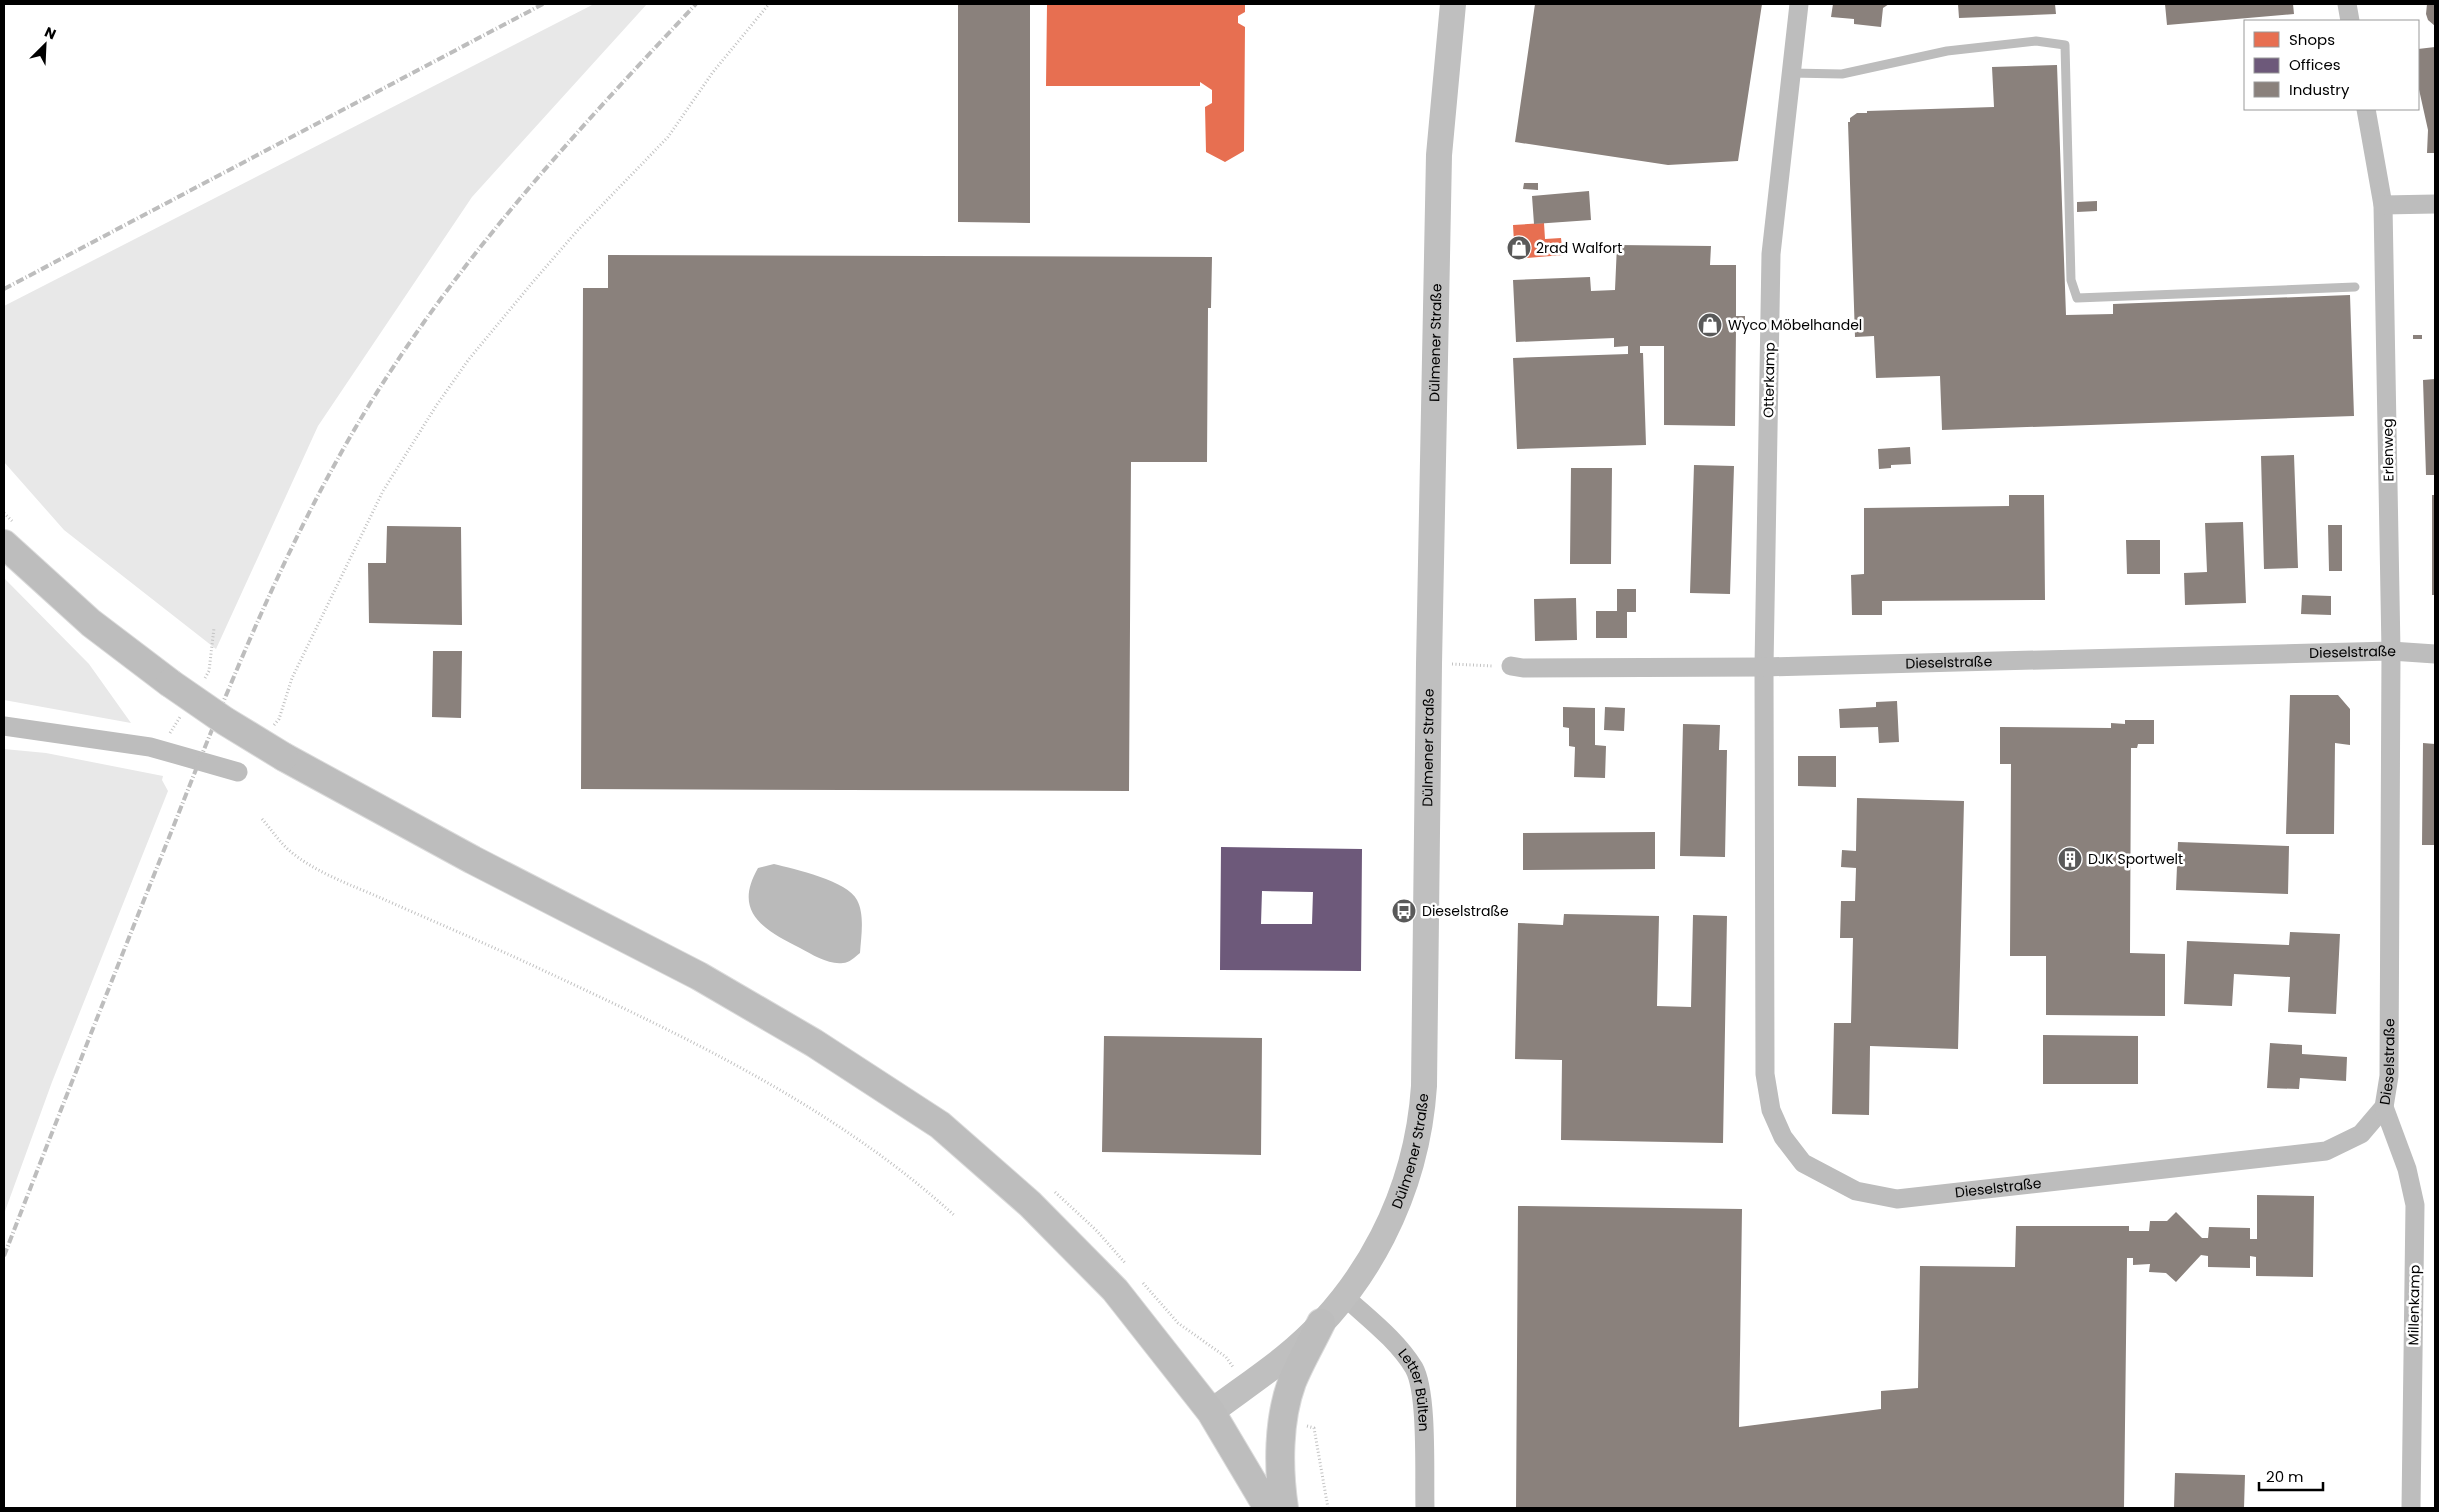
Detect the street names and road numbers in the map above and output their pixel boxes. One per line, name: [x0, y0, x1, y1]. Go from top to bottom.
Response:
street label: Dülmener Straße: [1424, 283, 1446, 402]
street label: Otterkamp: [1758, 342, 1780, 418]
street label: Erlenweg: [2377, 418, 2399, 482]
street label: Dieselstraße: [2309, 641, 2397, 663]
street label: Dieselstraße: [1905, 651, 1993, 673]
street label: Dülmener Straße: [1417, 688, 1439, 807]
street label: Dieselstraße: [2374, 1018, 2399, 1106]
street label: Dülmener Straße: [1386, 1092, 1433, 1212]
street label: Dieselstraße: [1954, 1173, 2043, 1202]
street label: Millenkamp: [2403, 1265, 2425, 1345]
street label: Letter Bülten: [1394, 1344, 1434, 1432]

